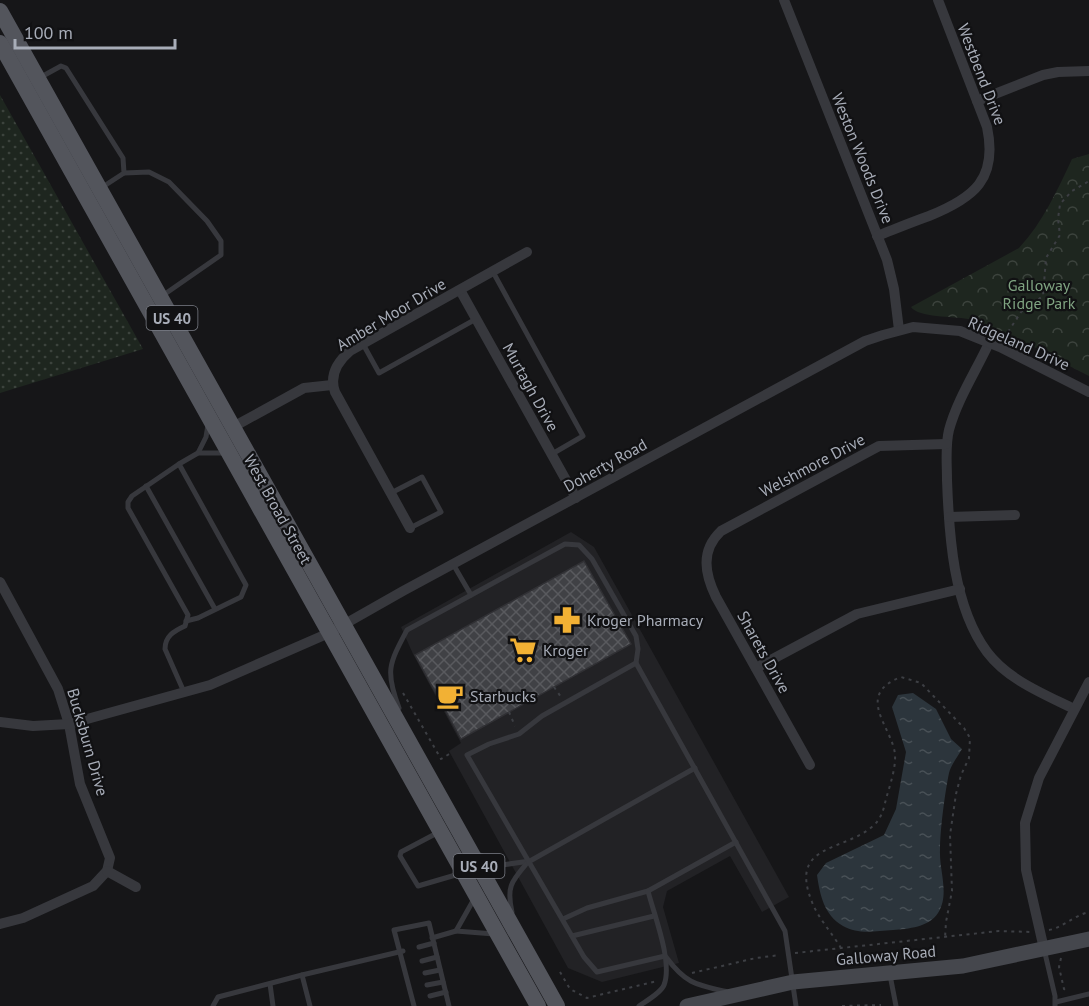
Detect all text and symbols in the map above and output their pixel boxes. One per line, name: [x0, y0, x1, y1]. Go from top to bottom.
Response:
scale bar: [15, 12, 176, 50]
street label: Westbend Drive: [953, 20, 1011, 128]
text: 100 m: [24, 21, 73, 44]
street label: Weston Woods Drive: [828, 90, 898, 226]
street label: Amber Moor Drive: [333, 273, 449, 355]
park label: Galloway Ridge Park: [1003, 275, 1076, 313]
road number: US 40: [146, 306, 198, 330]
street label: Ridgeland Drive: [965, 312, 1073, 374]
street label: Murtagh Drive: [498, 339, 564, 435]
street label: Welshmore Drive: [756, 429, 868, 501]
street label: Doherty Road: [560, 434, 650, 496]
street label: West Broad Street: [240, 451, 317, 568]
pharmacy icon: Kroger Pharmacy: [552, 605, 582, 635]
street label: Sharets Drive: [733, 607, 795, 697]
place label: Kroger Pharmacy: [587, 610, 704, 630]
supermarket icon: Kroger: [508, 635, 538, 665]
place label: Kroger: [543, 640, 589, 660]
cafe icon: Starbucks: [435, 681, 465, 711]
street label: Bucksburn Drive: [63, 686, 113, 798]
place label: Starbucks: [470, 686, 536, 706]
road number: US 40: [454, 854, 504, 878]
street label: Galloway Road: [835, 941, 937, 969]

